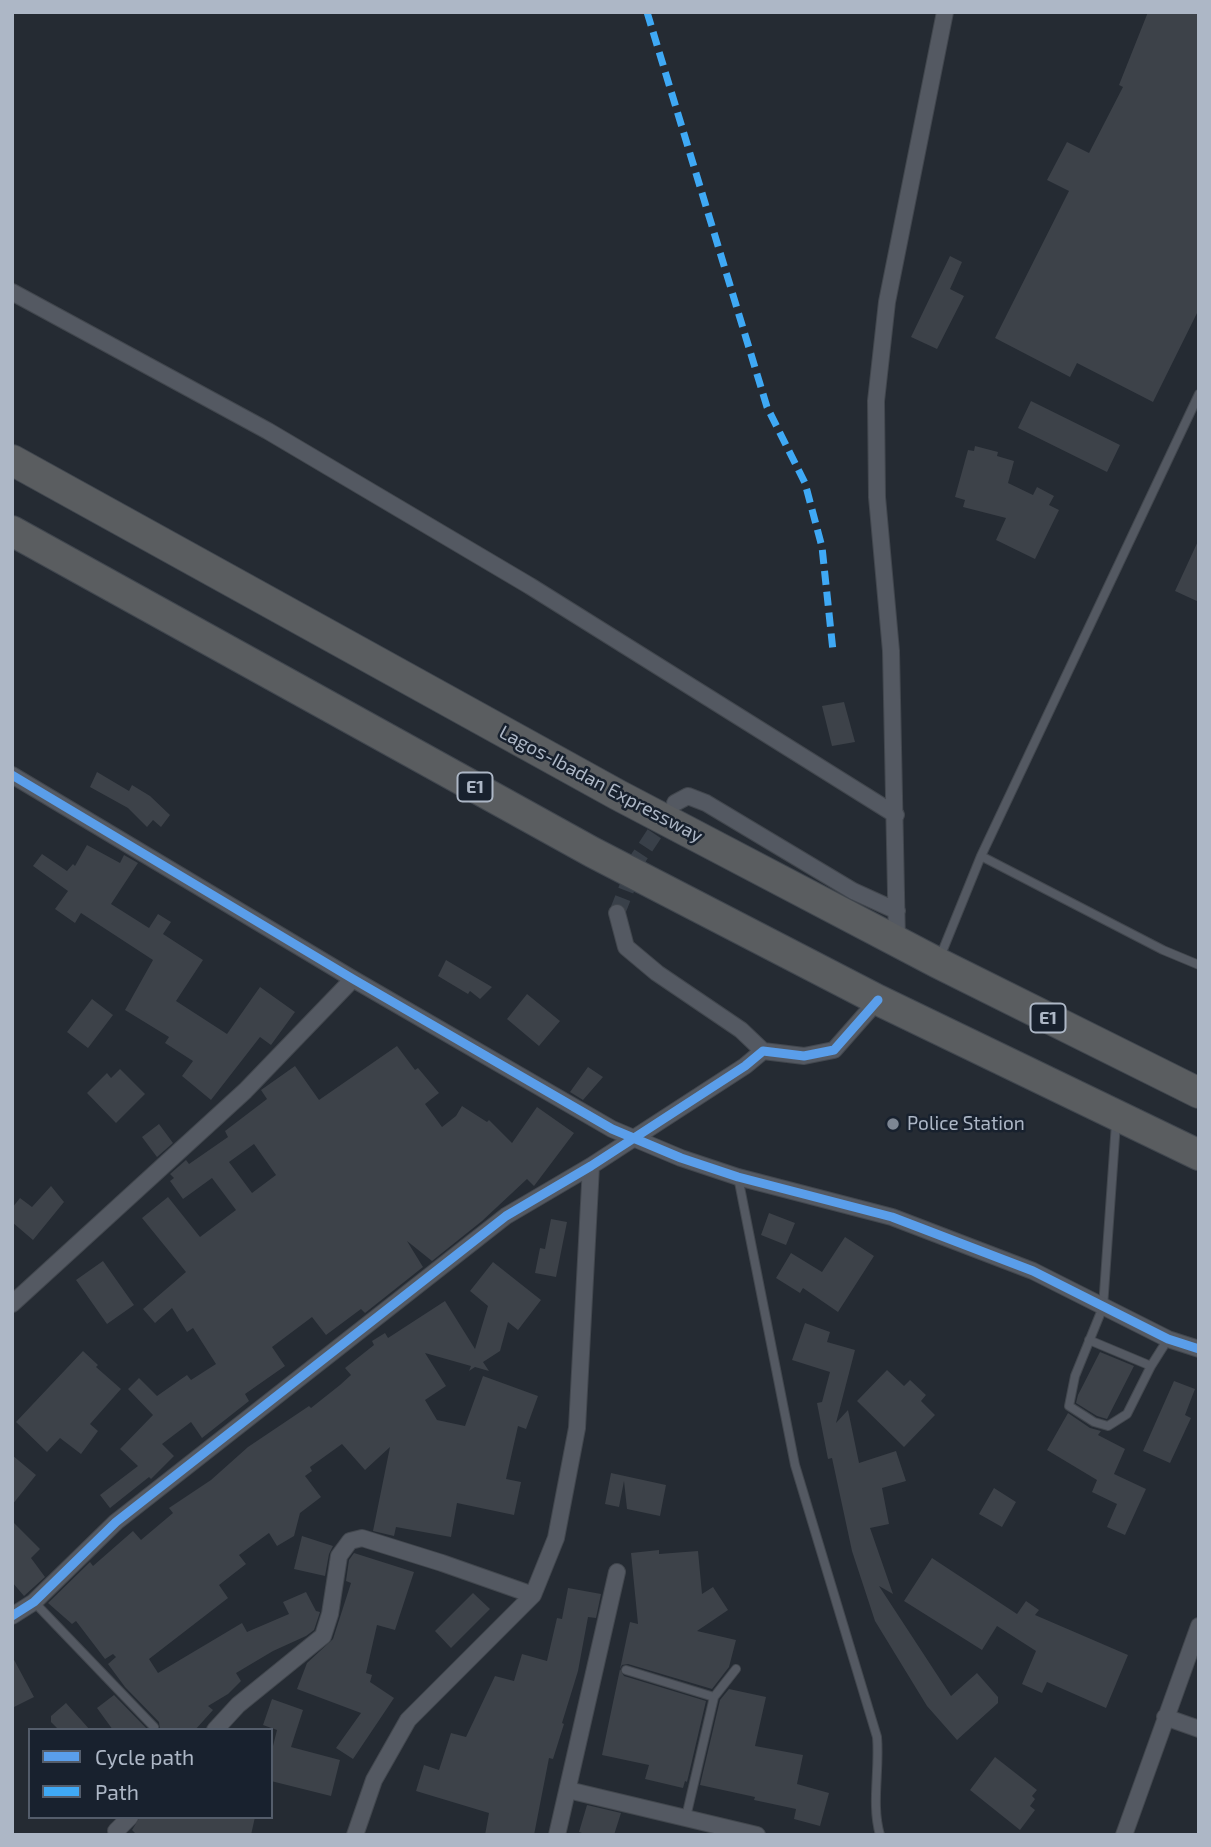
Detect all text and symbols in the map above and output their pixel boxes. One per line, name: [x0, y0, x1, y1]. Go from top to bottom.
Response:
street label: Lagos-Ibadan Expressway: [495, 721, 707, 847]
road number: E1: [458, 772, 492, 802]
road number: E1: [1030, 1003, 1066, 1032]
place label: Police Station: [907, 1113, 1025, 1135]
marker: Police Station: [885, 1116, 901, 1132]
legend: [28, 1728, 273, 1819]
text: Cycle path: [95, 1744, 194, 1769]
text: Path: [95, 1779, 139, 1804]

